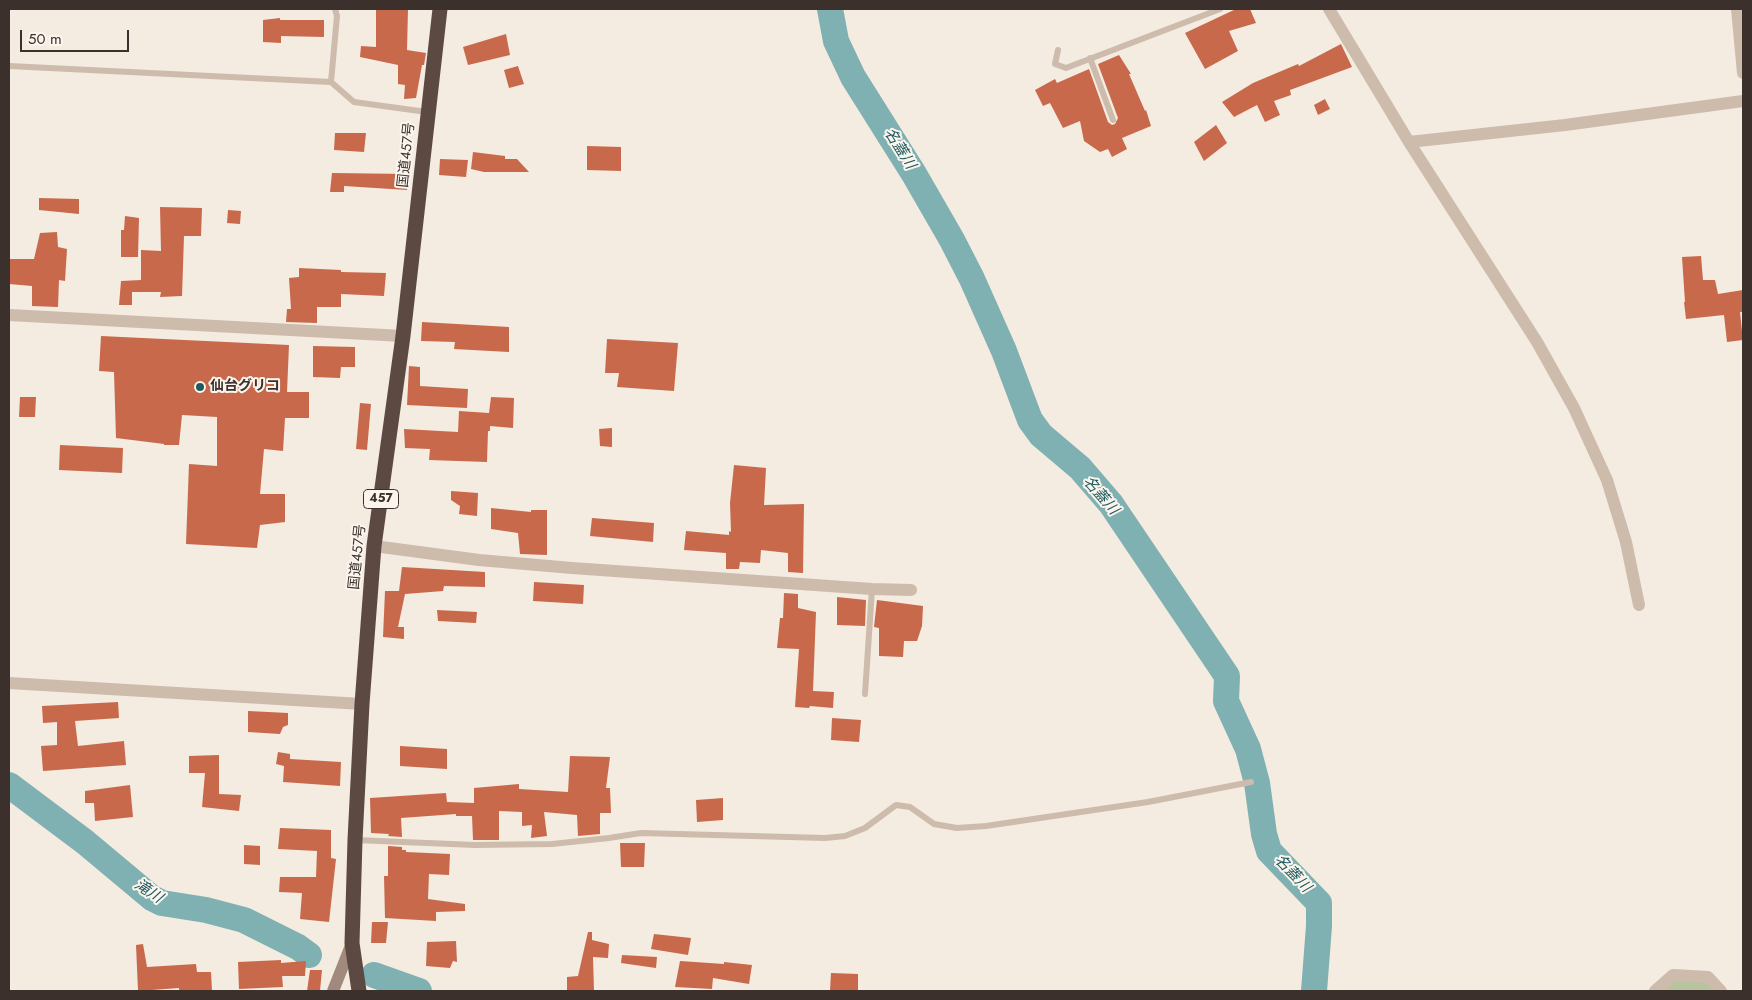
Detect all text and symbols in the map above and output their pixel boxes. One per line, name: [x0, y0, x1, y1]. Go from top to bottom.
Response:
scale bar: [22, 20, 131, 52]
text: 50 m: [28, 28, 62, 50]
street label: 国道457号: [395, 122, 419, 188]
water label: 名蓋川: [879, 125, 919, 173]
place label: 仙台グリコ: [210, 379, 280, 395]
marker: 仙台グリコ: [194, 381, 206, 393]
water label: 名蓋川: [1078, 473, 1122, 519]
road number: 457: [364, 489, 398, 508]
street label: 国道457号: [346, 524, 370, 590]
water label: 名蓋川: [1270, 852, 1314, 896]
water label: 滝川: [131, 876, 165, 908]

